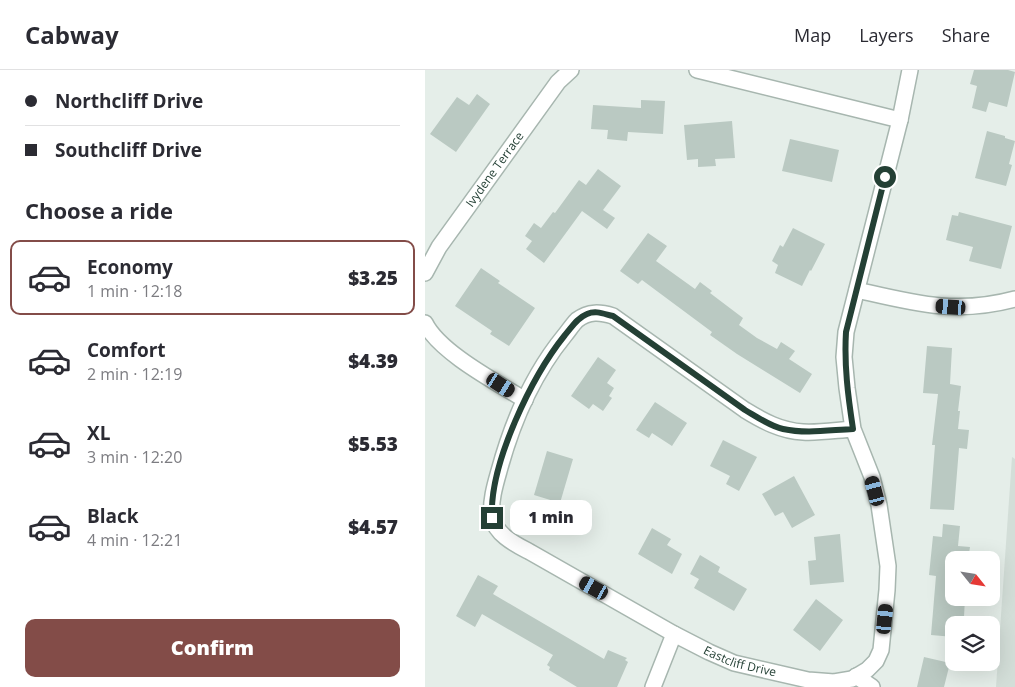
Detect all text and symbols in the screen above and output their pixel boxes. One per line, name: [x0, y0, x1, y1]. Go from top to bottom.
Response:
text: Cabway: [25, 18, 119, 51]
text: Map: [794, 23, 831, 47]
text: Layers: [859, 23, 914, 47]
text: Share: [942, 23, 990, 47]
text: Northcliff Drive: [55, 88, 203, 114]
street label: Ivydene Terrace: [462, 128, 528, 210]
text: Southcliff Drive: [55, 137, 202, 163]
route start: [874, 166, 896, 188]
text: Choose a ride: [25, 195, 173, 225]
text: Economy: [87, 254, 173, 280]
icon: car: [27, 255, 72, 300]
text: $3.25: [348, 265, 398, 291]
text: 1 min · 12:18: [87, 280, 182, 302]
car: [935, 298, 966, 316]
text: Comfort: [87, 337, 166, 363]
icon: car: [27, 338, 72, 383]
text: $4.39: [348, 348, 398, 374]
text: 2 min · 12:19: [87, 363, 182, 385]
car: [484, 371, 517, 399]
text: XL: [87, 420, 110, 446]
icon: car: [27, 421, 72, 466]
text: $5.53: [348, 431, 398, 457]
text: 3 min · 12:20: [87, 446, 182, 468]
car: [863, 475, 886, 507]
callout: 1 min: [509, 500, 592, 536]
text: Black: [87, 503, 139, 529]
icon: car: [27, 504, 72, 549]
text: 1 min: [528, 506, 574, 528]
route end: [481, 507, 503, 529]
text: $4.57: [348, 514, 398, 540]
text: 4 min · 12:21: [87, 529, 182, 551]
north arrow: [945, 551, 1000, 606]
map controls: [945, 551, 1000, 671]
car: [577, 574, 610, 602]
car: [875, 603, 894, 635]
button: layers: [945, 616, 1000, 671]
button: Confirm: [25, 619, 400, 677]
street label: Eastcliff Drive: [701, 642, 778, 680]

